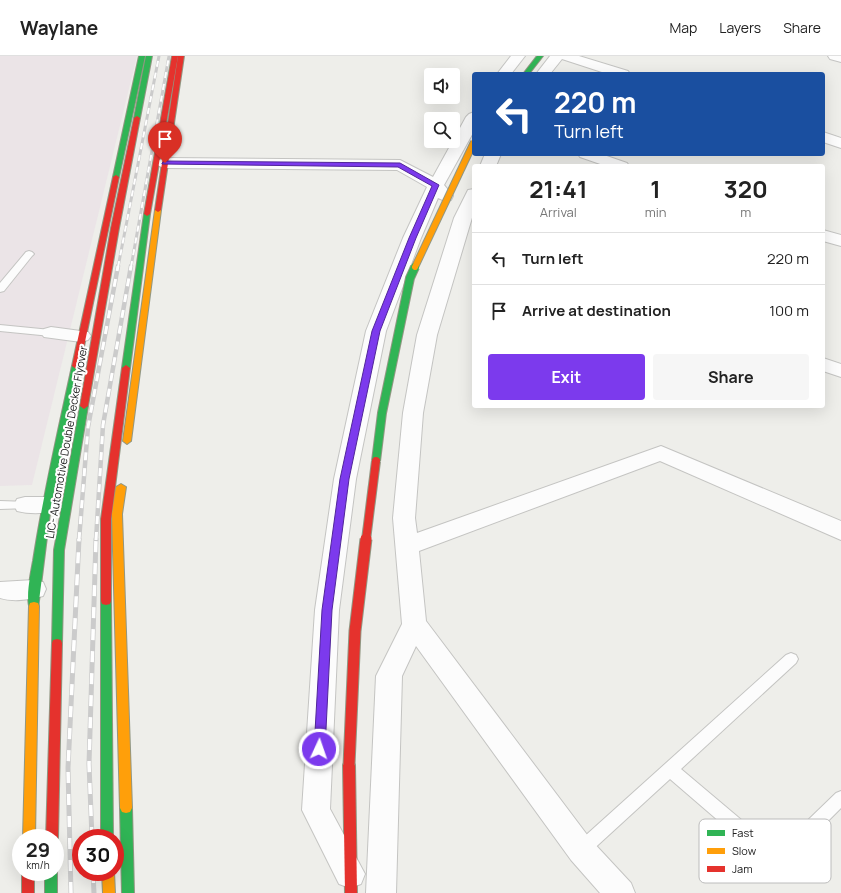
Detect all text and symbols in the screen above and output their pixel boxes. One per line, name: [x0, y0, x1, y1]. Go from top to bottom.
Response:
text: Waylane: [20, 15, 98, 41]
text: Map: [669, 18, 697, 37]
text: Layers: [719, 18, 761, 37]
text: Share: [783, 18, 821, 37]
map controls: [424, 68, 460, 148]
button: sound: [424, 68, 460, 104]
text: 220 m: [554, 83, 637, 121]
icon: left: [488, 88, 540, 140]
button: search: [424, 112, 460, 148]
text: Turn left: [554, 119, 624, 143]
pin: [148, 122, 182, 163]
icon: arrive: [154, 128, 176, 150]
text: 21:41: [529, 172, 587, 205]
text: 1: [650, 172, 661, 205]
text: 320: [724, 172, 768, 205]
text: Arrival: [540, 203, 577, 221]
text: min: [645, 203, 666, 221]
text: m: [740, 203, 751, 221]
icon: left: [488, 248, 510, 270]
text: Turn left: [522, 248, 584, 269]
text: 220 m: [767, 248, 809, 269]
icon: arrive: [488, 300, 510, 322]
text: Arrive at destination: [522, 300, 671, 321]
text: 100 m: [769, 300, 809, 321]
street label: LIC- Automotive Double Decker Flyover: [42, 344, 90, 540]
button: Exit: [488, 354, 645, 400]
button: Share: [653, 354, 809, 400]
position arrow: [298, 728, 340, 770]
legend: [699, 819, 831, 883]
text: Fast: [732, 825, 754, 840]
speed limit sign: 30: [72, 829, 124, 881]
text: 29: [26, 836, 50, 863]
text: Slow: [732, 843, 757, 858]
text: km/h: [26, 858, 50, 872]
text: Jam: [732, 861, 753, 876]

